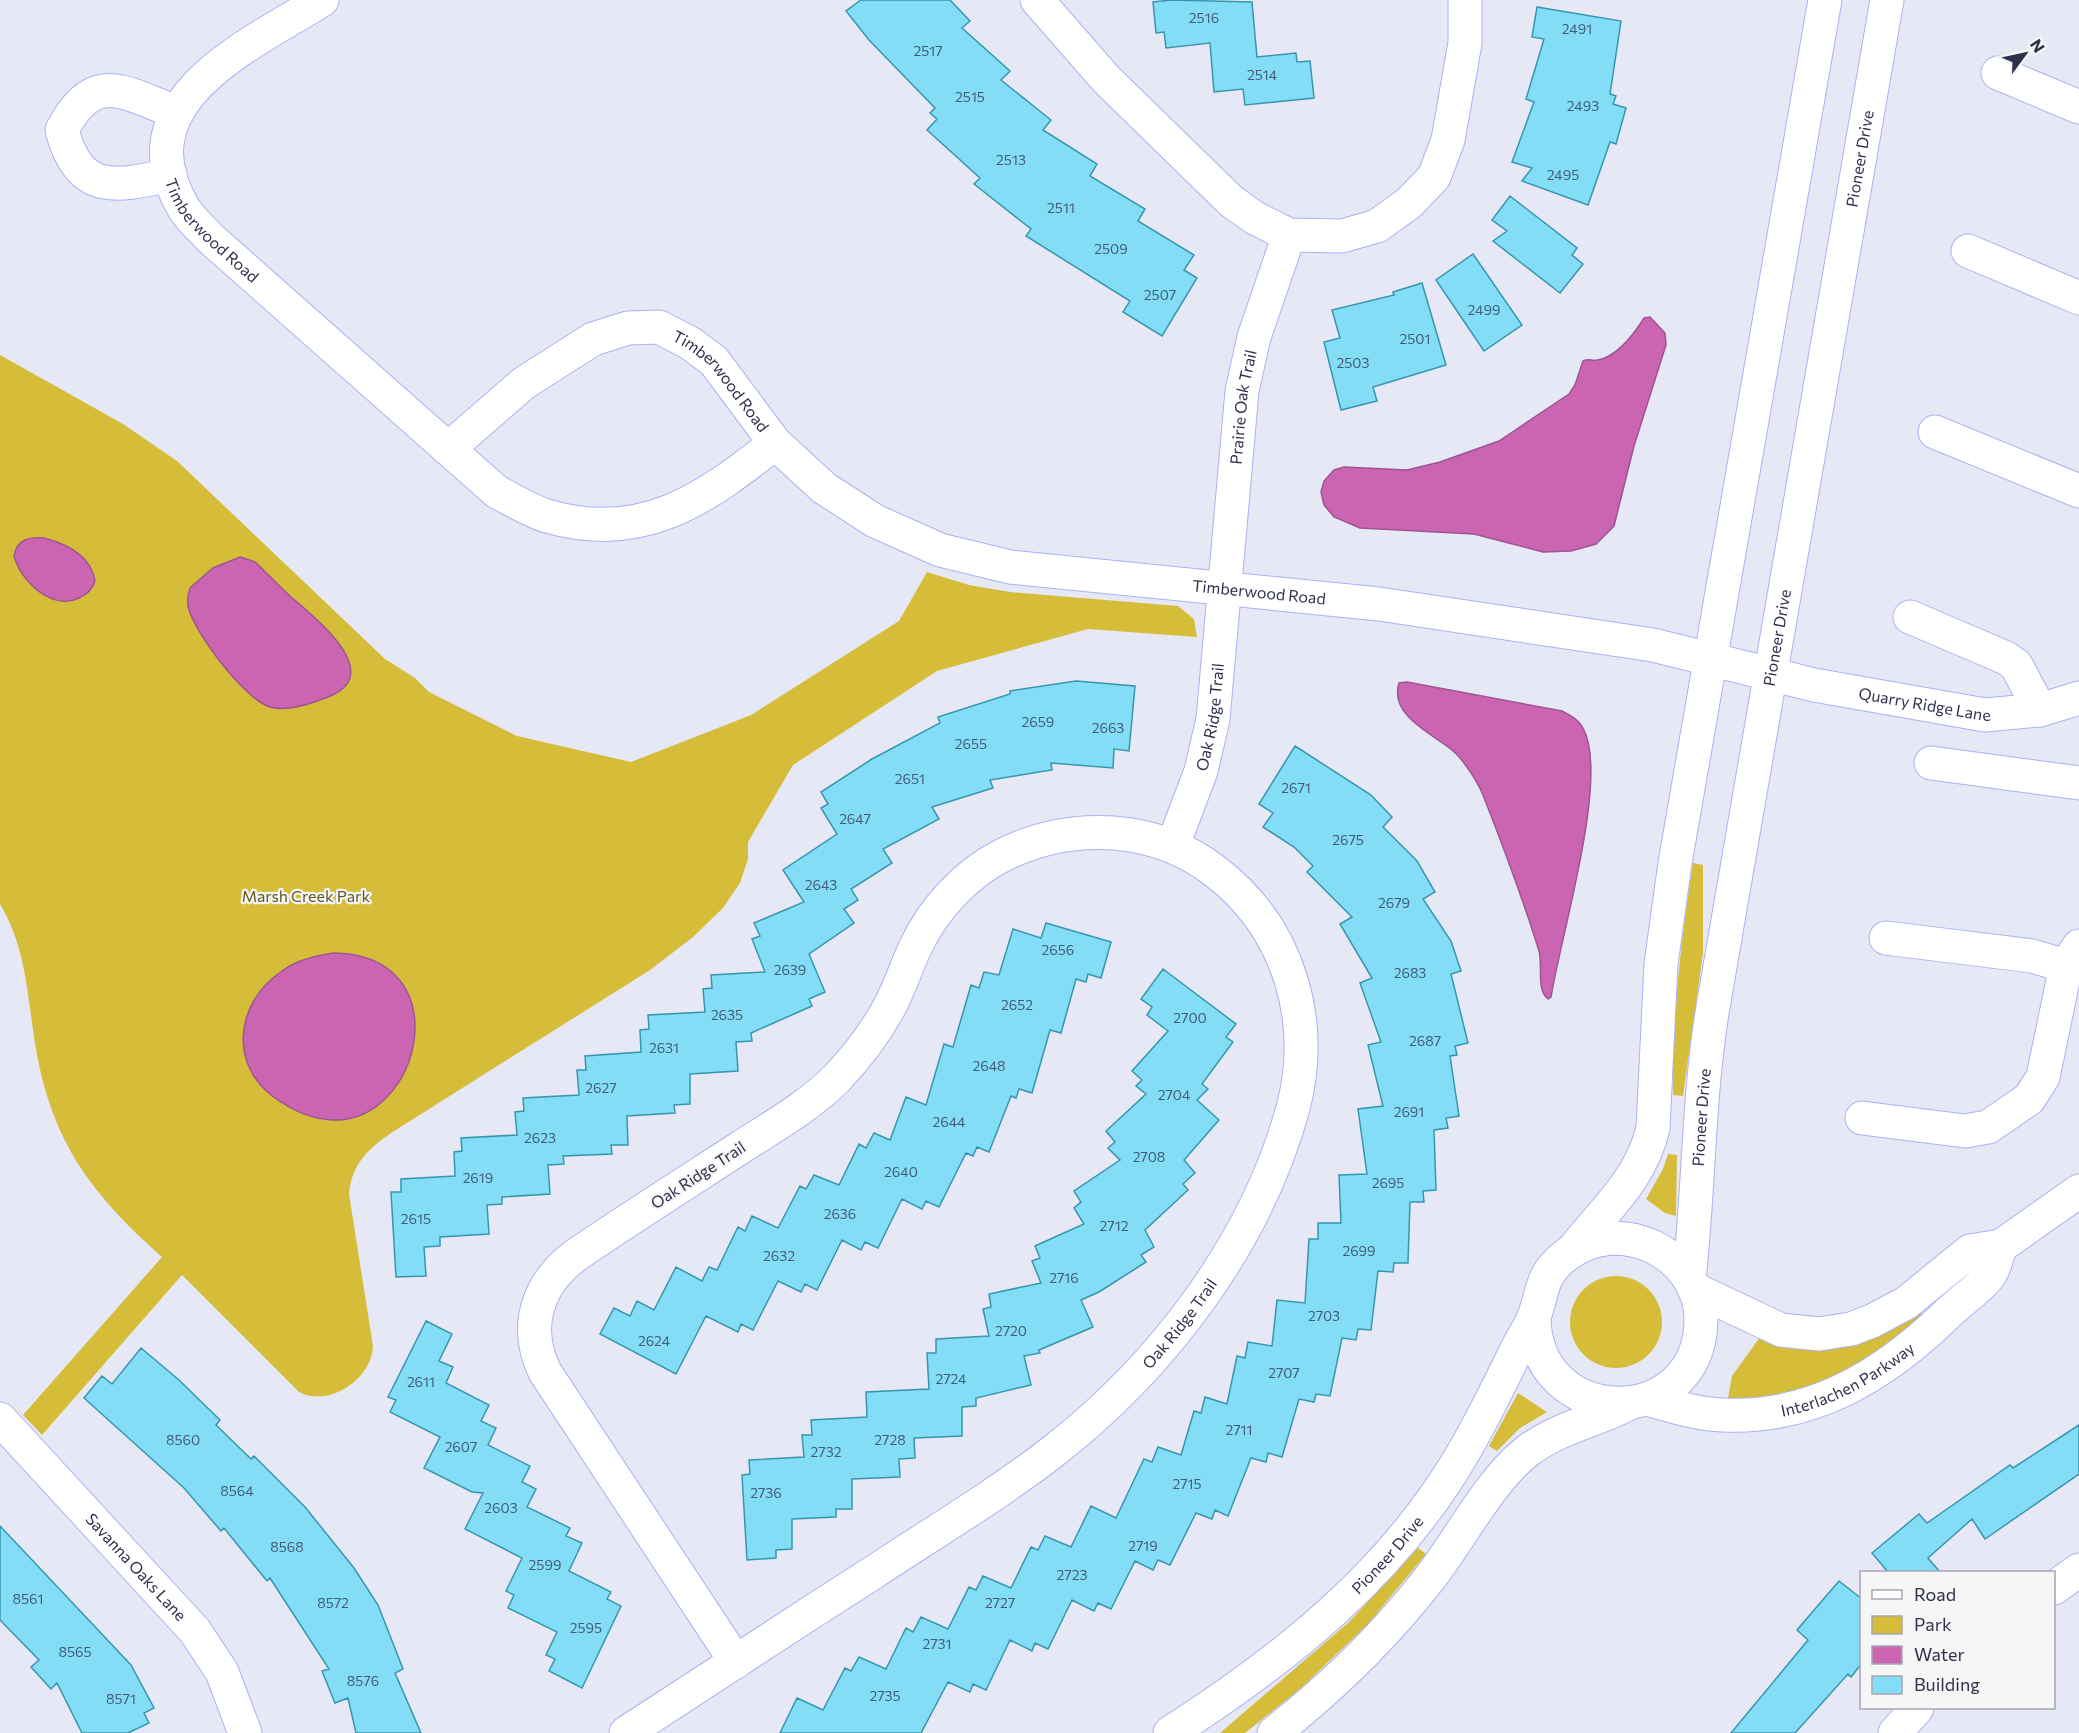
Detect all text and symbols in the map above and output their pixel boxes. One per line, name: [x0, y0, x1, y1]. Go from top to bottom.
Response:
house number: 2516: [1189, 9, 1219, 26]
house number: 2491: [1562, 20, 1592, 37]
north arrow: [1995, 24, 2055, 84]
text: N: [2027, 35, 2049, 56]
house number: 2517: [913, 42, 943, 59]
house number: 2514: [1247, 66, 1278, 83]
house number: 2515: [955, 88, 985, 105]
house number: 2493: [1567, 97, 1599, 114]
street label: Pioneer Drive: [1841, 109, 1877, 209]
house number: 2513: [996, 151, 1026, 168]
house number: 2495: [1547, 166, 1579, 183]
street label: Timberwood Road: [162, 175, 263, 286]
house number: 2511: [1047, 199, 1075, 216]
house number: 2509: [1094, 240, 1128, 257]
house number: 2507: [1144, 286, 1176, 303]
house number: 2499: [1468, 301, 1500, 318]
street label: Timberwood Road: [670, 326, 773, 435]
house number: 2501: [1400, 330, 1430, 347]
street label: Prairie Oak Trail: [1226, 348, 1260, 465]
house number: 2503: [1337, 354, 1369, 371]
street label: Timberwood Road: [1191, 575, 1327, 608]
street label: Pioneer Drive: [1759, 588, 1794, 687]
street label: Oak Ridge Trail: [1191, 662, 1227, 773]
street label: Quarry Ridge Lane: [1857, 683, 1992, 724]
house number: 2659: [1022, 713, 1054, 730]
house number: 2663: [1092, 719, 1124, 736]
house number: 2655: [955, 735, 987, 752]
house number: 2651: [895, 770, 925, 787]
house number: 2671: [1281, 779, 1311, 796]
house number: 2647: [839, 810, 871, 827]
house number: 2675: [1332, 831, 1364, 848]
house number: 2643: [805, 876, 837, 893]
park label: Marsh Creek Park: [242, 886, 370, 905]
house number: 2679: [1378, 894, 1410, 911]
house number: 2656: [1042, 941, 1074, 958]
house number: 2639: [774, 961, 806, 978]
house number: 2683: [1394, 964, 1426, 981]
house number: 2652: [1001, 996, 1033, 1013]
house number: 2635: [711, 1006, 743, 1023]
house number: 2700: [1173, 1009, 1207, 1026]
house number: 2687: [1409, 1032, 1441, 1049]
house number: 2631: [649, 1039, 679, 1056]
house number: 2648: [972, 1057, 1006, 1074]
street label: Pioneer Drive: [1688, 1068, 1714, 1167]
house number: 2627: [585, 1079, 617, 1096]
house number: 2704: [1158, 1086, 1191, 1103]
house number: 2691: [1394, 1103, 1424, 1120]
house number: 2644: [932, 1113, 966, 1130]
house number: 2623: [524, 1129, 556, 1146]
street label: Oak Ridge Trail: [647, 1137, 749, 1212]
house number: 2708: [1133, 1148, 1165, 1165]
house number: 2640: [884, 1163, 918, 1180]
house number: 2619: [463, 1169, 493, 1186]
house number: 2695: [1372, 1174, 1404, 1191]
house number: 2636: [824, 1205, 856, 1222]
house number: 2615: [401, 1210, 431, 1227]
house number: 2712: [1100, 1217, 1129, 1234]
house number: 2699: [1342, 1242, 1376, 1259]
house number: 2632: [763, 1247, 795, 1264]
house number: 2716: [1049, 1269, 1079, 1286]
street label: Oak Ridge Trail: [1138, 1275, 1220, 1372]
house number: 2703: [1308, 1307, 1340, 1324]
house number: 2720: [995, 1322, 1027, 1339]
house number: 2624: [638, 1332, 671, 1349]
street label: Interlachen Parkway: [1779, 1338, 1918, 1420]
house number: 2707: [1268, 1364, 1300, 1381]
house number: 2724: [935, 1370, 967, 1387]
house number: 2611: [407, 1373, 435, 1390]
house number: 2711: [1225, 1421, 1253, 1438]
house number: 8560: [166, 1431, 200, 1448]
house number: 2728: [874, 1431, 906, 1448]
house number: 2607: [445, 1438, 477, 1455]
house number: 2732: [811, 1443, 842, 1460]
house number: 2715: [1172, 1475, 1202, 1492]
house number: 8564: [220, 1482, 254, 1499]
house number: 2736: [750, 1484, 782, 1501]
house number: 2603: [484, 1499, 518, 1516]
street label: Savanna Oaks Lane: [82, 1509, 191, 1624]
street label: Pioneer Drive: [1347, 1512, 1427, 1597]
house number: 2719: [1128, 1537, 1158, 1554]
house number: 8568: [270, 1538, 304, 1555]
house number: 2599: [529, 1556, 561, 1573]
house number: 2723: [1057, 1566, 1087, 1583]
legend: [1860, 1571, 2055, 1709]
text: Road: [1914, 1583, 1956, 1605]
house number: 8561: [12, 1590, 44, 1607]
house number: 8572: [317, 1594, 349, 1611]
house number: 2727: [985, 1594, 1015, 1611]
text: Park: [1914, 1613, 1952, 1635]
house number: 2595: [570, 1619, 602, 1636]
house number: 2731: [922, 1635, 952, 1652]
house number: 8565: [58, 1643, 92, 1660]
text: Water: [1914, 1643, 1965, 1665]
house number: 8576: [347, 1672, 379, 1689]
text: Building: [1914, 1673, 1980, 1695]
house number: 2735: [869, 1687, 901, 1704]
house number: 8571: [106, 1690, 136, 1707]

